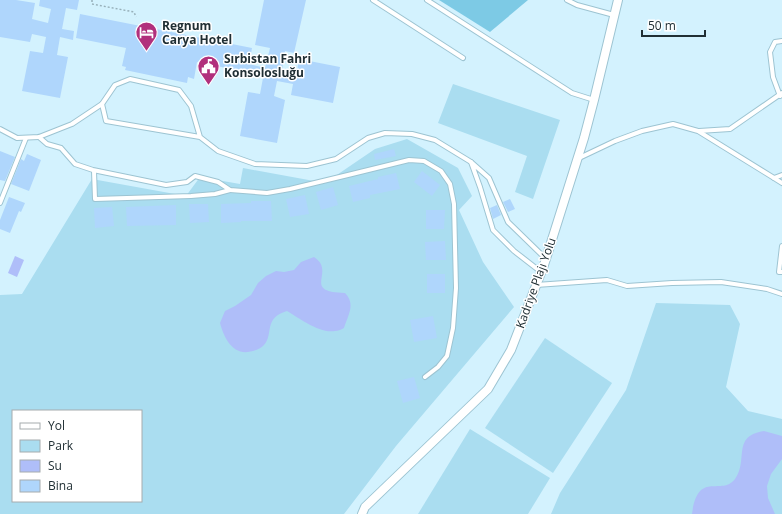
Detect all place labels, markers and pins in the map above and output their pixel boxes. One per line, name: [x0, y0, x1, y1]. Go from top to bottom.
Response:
place label: Regnum Carya Hotel: [162, 17, 232, 48]
hotel icon: Regnum Carya Hotel: [134, 20, 160, 53]
place label: Sırbistan Fahri Konsolosluğu: [224, 50, 311, 81]
public building icon: Sırbistan Fahri Konsolosluğu: [196, 53, 222, 86]

